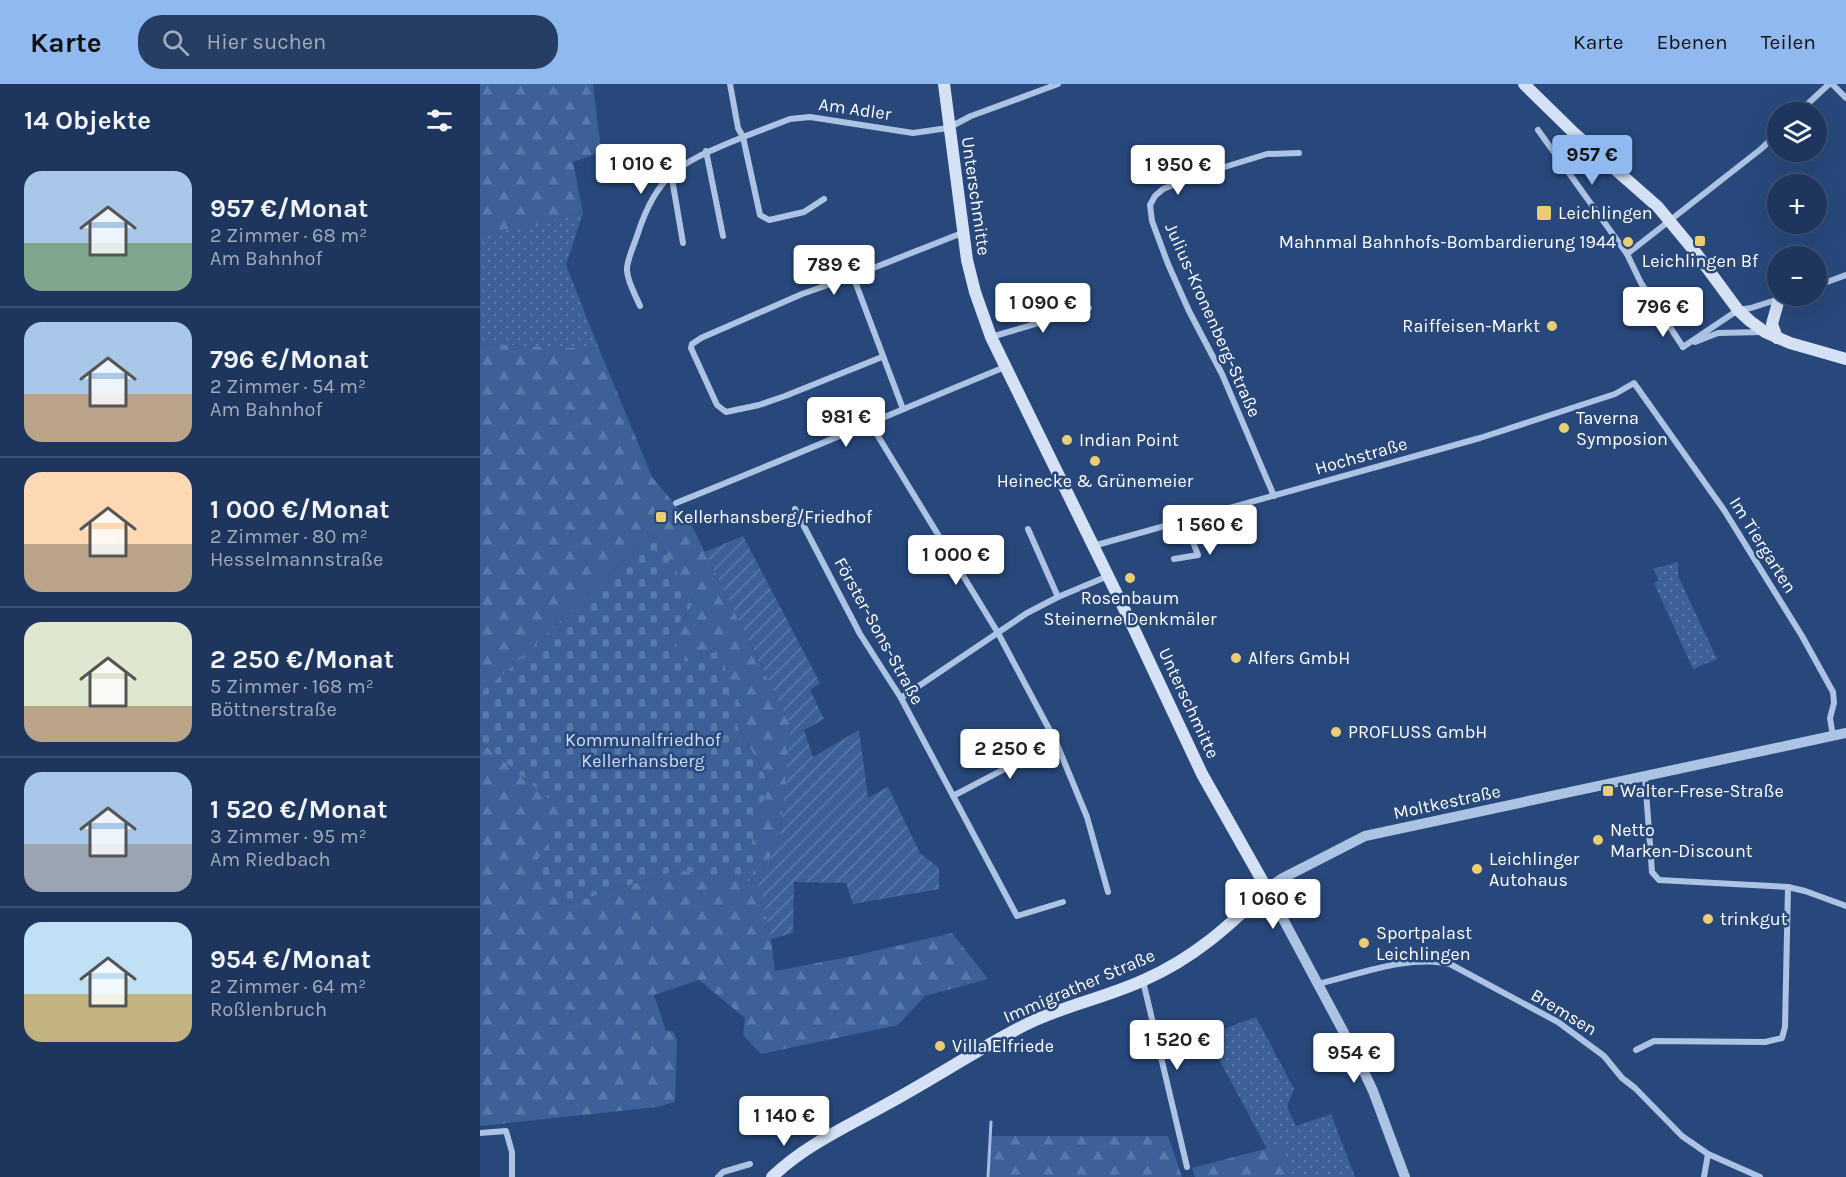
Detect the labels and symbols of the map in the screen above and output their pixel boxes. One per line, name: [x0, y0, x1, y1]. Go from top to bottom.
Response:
street label: Am Adler: [817, 93, 893, 125]
street label: Unterschmitte: [957, 135, 995, 257]
pin: 957 €: [1550, 135, 1634, 186]
pin: 1 010 €: [586, 144, 696, 195]
pin: 1 950 €: [1123, 145, 1233, 196]
place label: Leichlingen: [1558, 202, 1653, 224]
marker: Leichlingen: [1535, 204, 1553, 222]
street label: Julius-Kronenberg-Straße: [1160, 219, 1266, 421]
place label: Mahnmal Bahnhofs-Bombardierung 1944: [1279, 231, 1616, 253]
marker: Leichlingen Bf: [1693, 234, 1707, 248]
marker: Mahnmal Bahnhofs-Bombardierung 1944: [1621, 235, 1635, 249]
pin: 789 €: [792, 245, 876, 296]
place label: Leichlingen Bf: [1642, 250, 1759, 272]
pin: 1 090 €: [988, 283, 1098, 334]
pin: 796 €: [1621, 287, 1705, 338]
place label: Raiffeisen-Markt: [1402, 315, 1540, 337]
marker: Raiffeisen-Markt: [1545, 319, 1559, 333]
pin: 981 €: [804, 397, 888, 448]
place label: Taverna Symposion: [1576, 407, 1668, 450]
marker: Taverna Symposion: [1557, 421, 1571, 435]
place label: Indian Point: [1079, 429, 1179, 451]
street label: Hochstraße: [1312, 432, 1410, 480]
marker: Indian Point: [1060, 433, 1074, 447]
marker: Heinecke & Grünemeier: [1088, 454, 1102, 468]
place label: Heinecke & Grünemeier: [997, 470, 1194, 492]
street label: Im Tiergarten: [1725, 493, 1801, 597]
pin: 1 560 €: [1155, 505, 1265, 556]
place label: Kellerhansberg/Friedhof: [673, 506, 873, 528]
marker: Kellerhansberg/Friedhof: [654, 510, 668, 524]
pin: 1 000 €: [901, 535, 1011, 586]
street label: Förster-Sons-Straße: [829, 553, 929, 709]
marker: Rosenbaum Steinerne Denkmäler: [1123, 571, 1137, 585]
place label: Rosenbaum Steinerne Denkmäler: [1044, 587, 1217, 630]
street label: Unterschmitte: [1154, 644, 1224, 762]
place label: Alfers GmbH: [1248, 647, 1350, 669]
marker: Alfers GmbH: [1229, 651, 1243, 665]
place label: PROFLUSS GmbH: [1348, 721, 1487, 743]
marker: PROFLUSS GmbH: [1329, 725, 1343, 739]
park label: Kommunalfriedhof Kellerhansberg: [565, 729, 722, 772]
pin: 2 250 €: [955, 729, 1065, 780]
street label: Moltkestraße: [1391, 780, 1503, 824]
place label: Walter-Frese-Straße: [1620, 780, 1784, 802]
marker: Walter-Frese-Straße: [1601, 784, 1615, 798]
place label: Netto Marken-Discount: [1610, 819, 1753, 862]
marker: Netto Marken-Discount: [1591, 833, 1605, 847]
place label: Leichlinger Autohaus: [1489, 848, 1580, 891]
marker: Leichlinger Autohaus: [1470, 862, 1484, 876]
pin: 1 060 €: [1218, 879, 1328, 930]
place label: trinkgut: [1720, 908, 1788, 930]
marker: trinkgut: [1701, 912, 1715, 926]
place label: Sportpalast Leichlingen: [1376, 922, 1472, 965]
marker: Sportpalast Leichlingen: [1357, 936, 1371, 950]
street label: Immigrather Straße: [1000, 944, 1158, 1028]
street label: Bremsen: [1527, 984, 1601, 1040]
pin: 1 520 €: [1122, 1020, 1232, 1071]
pin: 954 €: [1312, 1033, 1396, 1084]
place label: Villa Elfriede: [952, 1035, 1054, 1057]
marker: Villa Elfriede: [933, 1039, 947, 1053]
pin: 1 140 €: [729, 1096, 839, 1147]

